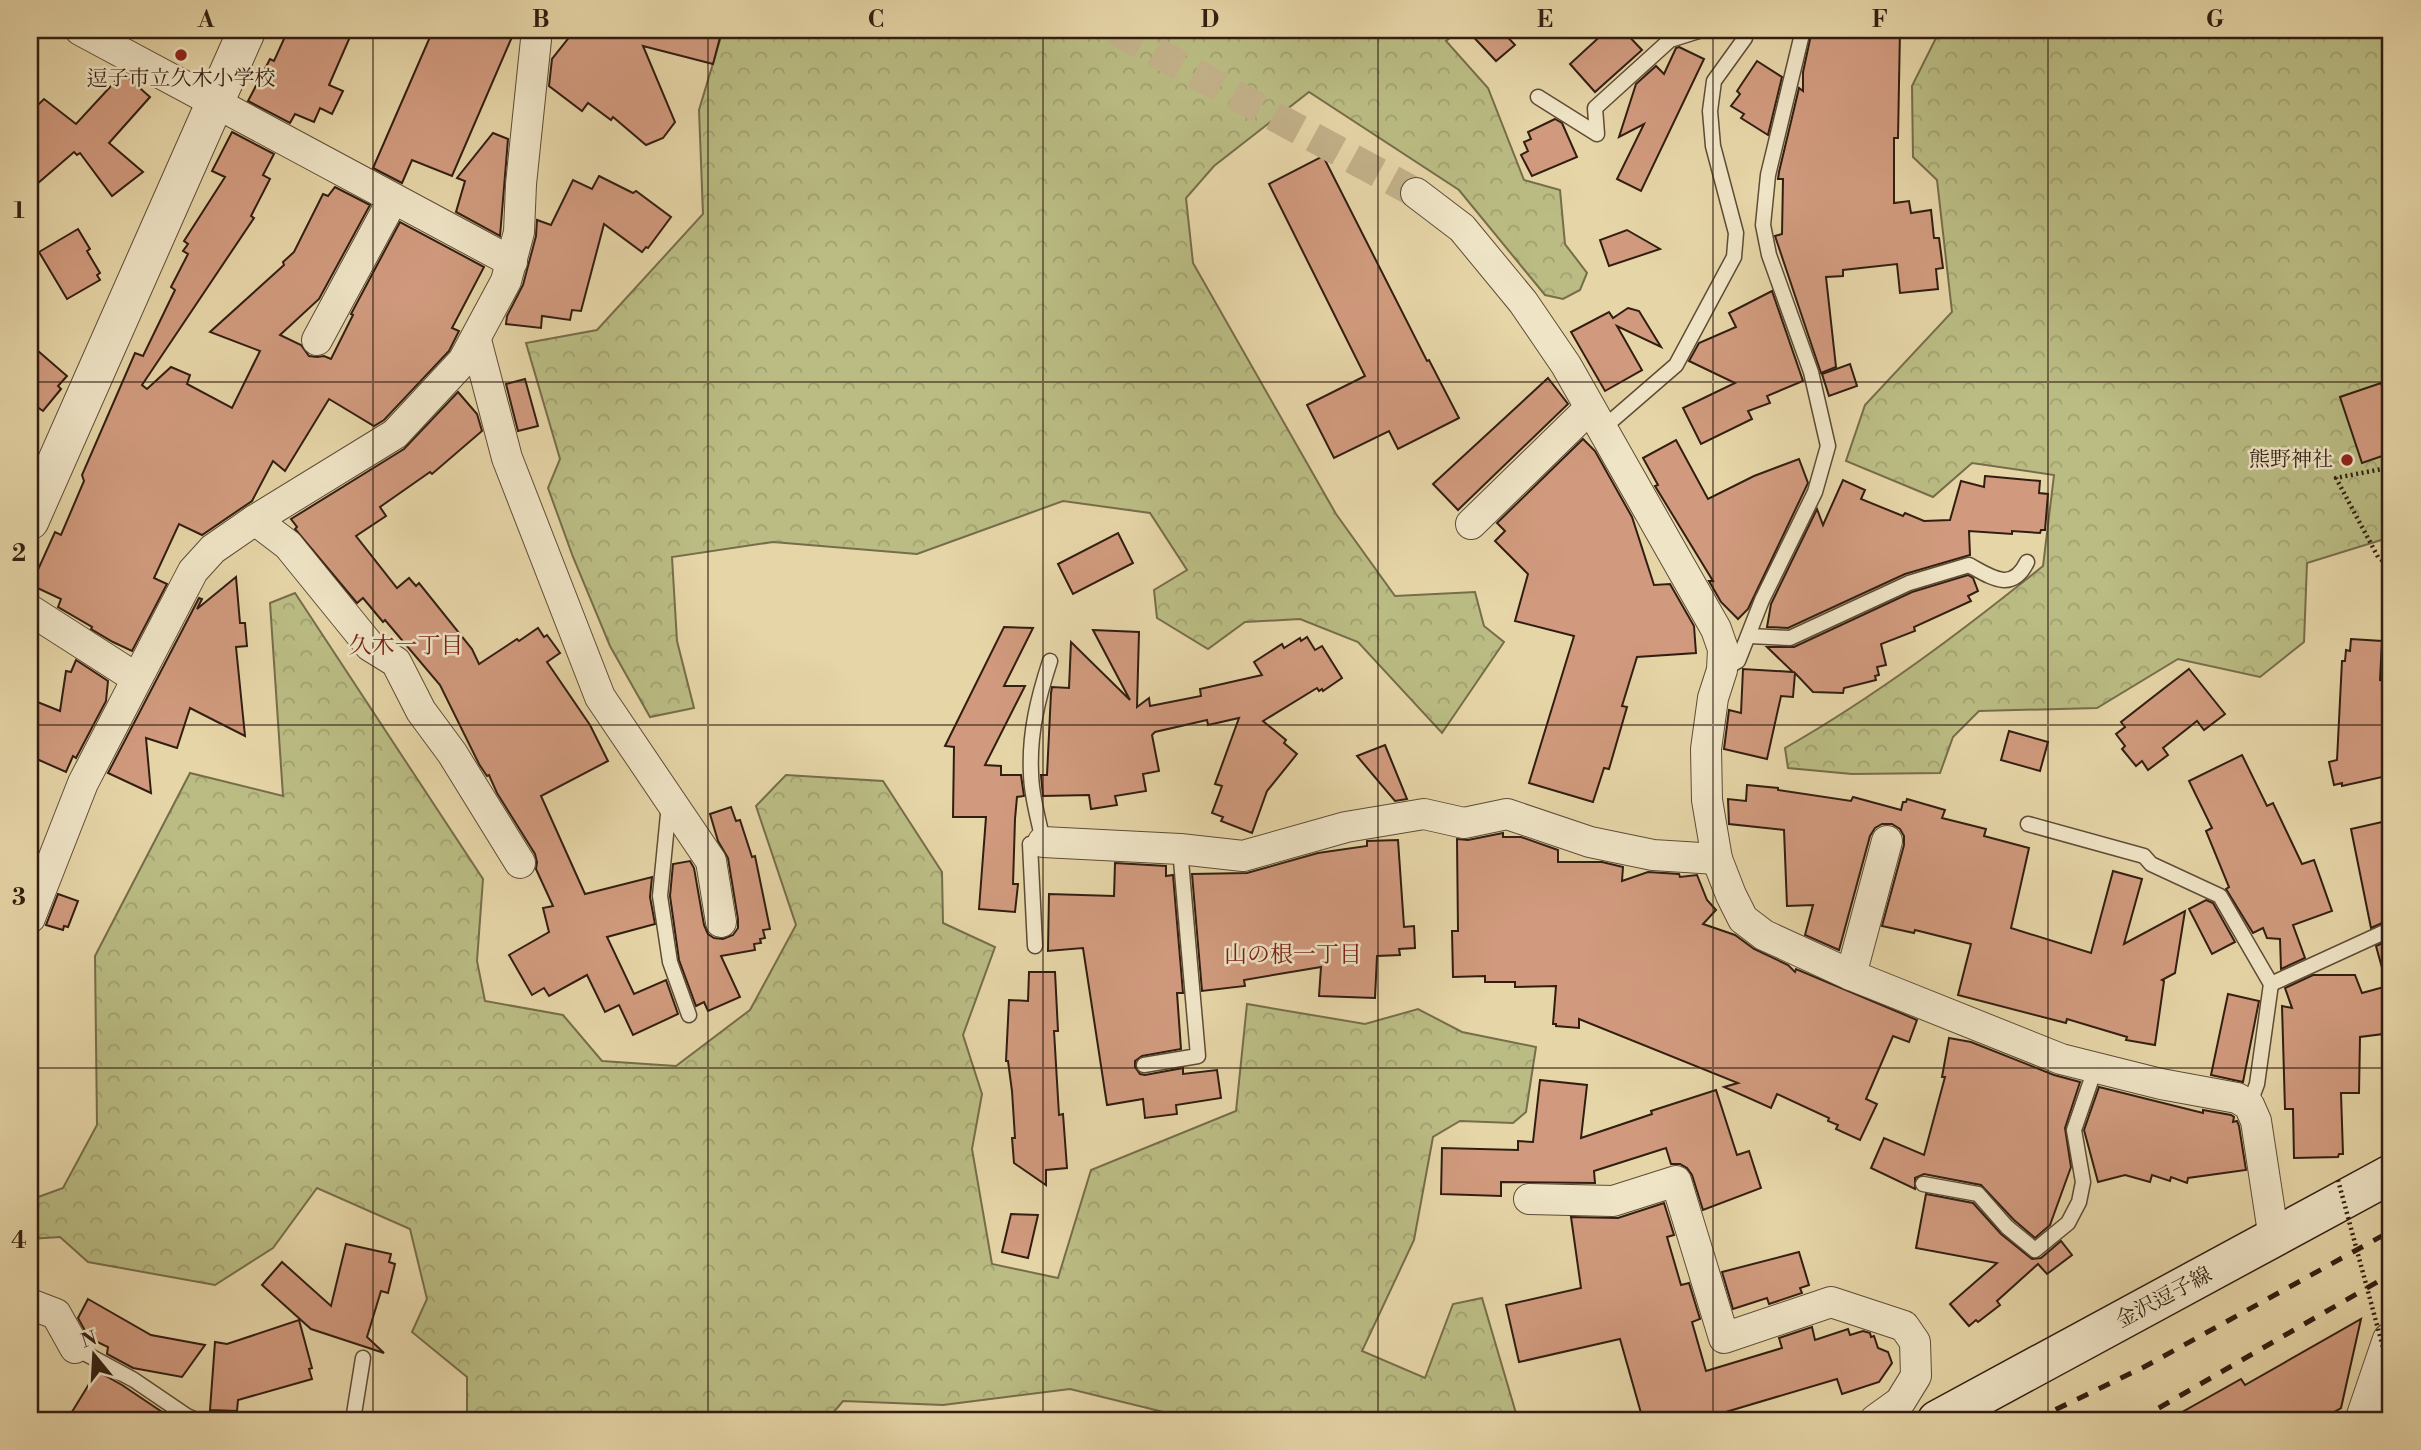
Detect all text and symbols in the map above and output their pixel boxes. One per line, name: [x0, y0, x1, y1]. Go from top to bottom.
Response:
text: A: [197, 6, 215, 34]
text: B: [532, 6, 550, 34]
text: C: [868, 6, 884, 34]
text: D: [1201, 6, 1219, 34]
text: E: [1537, 6, 1553, 34]
text: F: [1872, 6, 1888, 34]
text: G: [2206, 6, 2224, 34]
marker: 逗子市立久木小学校: [173, 47, 189, 63]
place label: 逗子市立久木小学校: [87, 66, 276, 92]
text: 1: [13, 197, 25, 225]
place label: 熊野神社: [2249, 447, 2333, 473]
marker: 熊野神社: [2339, 452, 2355, 468]
text: 2: [12, 540, 26, 568]
district label: 久木一丁目: [349, 632, 464, 660]
text: 3: [12, 884, 26, 912]
district label: 山の根一丁目: [1224, 941, 1362, 969]
text: 4: [11, 1227, 27, 1255]
street label: 金沢逗子線: [2112, 1262, 2216, 1334]
north arrow: [60, 1320, 130, 1390]
text: N: [78, 1326, 100, 1354]

